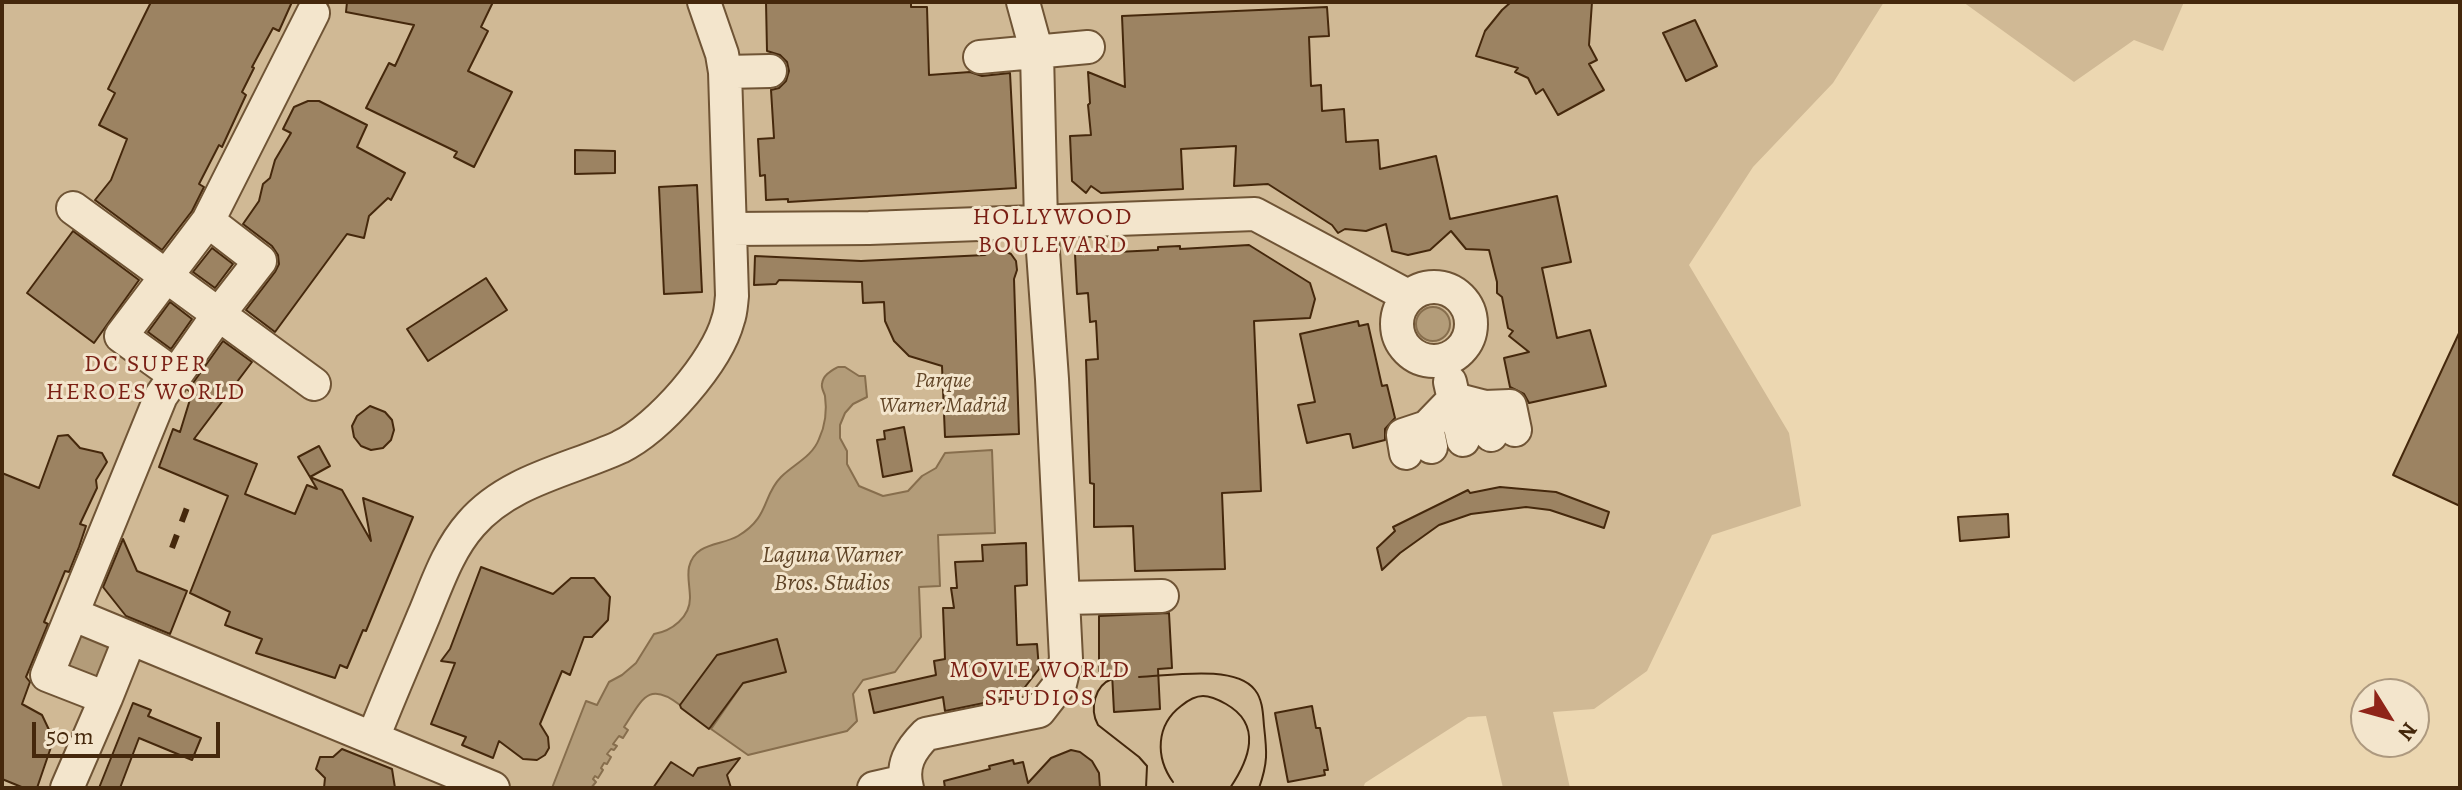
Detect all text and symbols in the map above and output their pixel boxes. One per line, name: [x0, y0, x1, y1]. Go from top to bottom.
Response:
district label: HOLLYWOOD BOULEVARD: [973, 204, 1133, 260]
district label: DC SUPER HEROES WORLD: [46, 351, 246, 407]
park label: Parque Warner Madrid: [879, 369, 1007, 420]
water label: Laguna Warner Bros. Studios: [762, 542, 902, 598]
district label: MOVIE WORLD STUDIOS: [949, 657, 1131, 713]
north arrow: [2350, 678, 2430, 758]
scale bar: [36, 706, 224, 756]
text: N: [2391, 716, 2424, 747]
text: 50 m: [46, 720, 94, 752]

